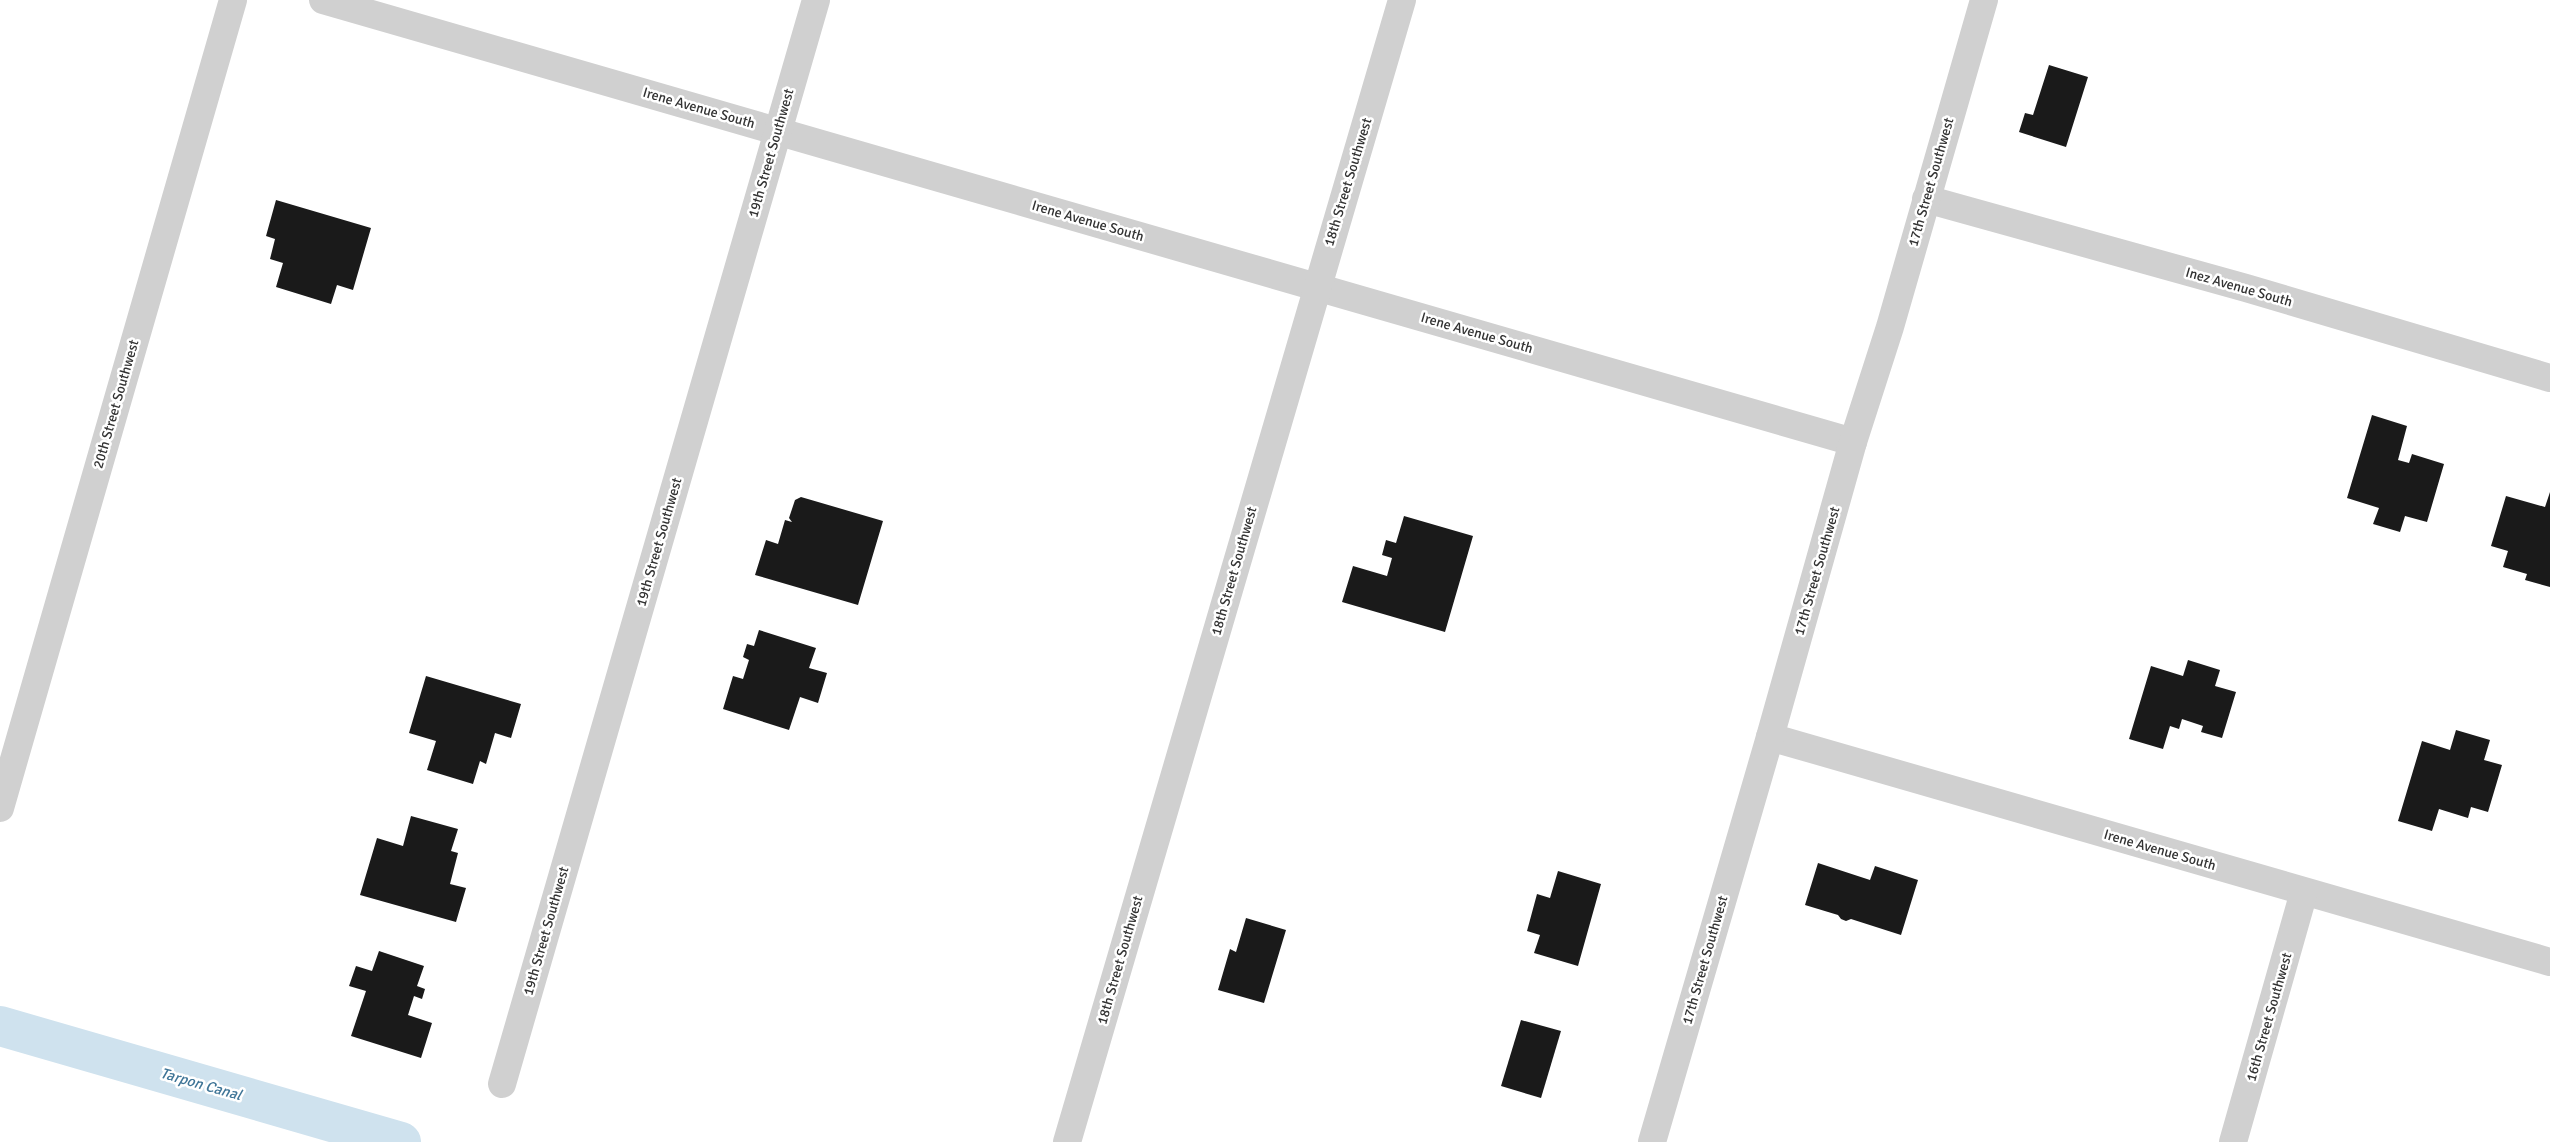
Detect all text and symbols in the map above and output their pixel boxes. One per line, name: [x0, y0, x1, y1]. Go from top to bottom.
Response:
street label: Irene Avenue South: [641, 84, 757, 132]
street label: 19th Street Southwest: [744, 87, 798, 219]
street label: 18th Street Southwest: [1320, 116, 1376, 248]
street label: 17th Street Southwest: [1904, 116, 1958, 248]
street label: Irene Avenue South: [1030, 197, 1146, 245]
street label: Inez Avenue South: [2184, 264, 2294, 310]
street label: Irene Avenue South: [1419, 309, 1535, 357]
street label: 20th Street Southwest: [89, 338, 143, 470]
street label: 19th Street Southwest: [632, 476, 686, 608]
street label: 18th Street Southwest: [1207, 505, 1261, 637]
street label: 17th Street Southwest: [1790, 505, 1844, 637]
street label: Irene Avenue South: [2102, 826, 2218, 874]
street label: 19th Street Southwest: [519, 865, 573, 997]
street label: 18th Street Southwest: [1093, 894, 1147, 1026]
street label: 17th Street Southwest: [1678, 894, 1732, 1026]
street label: 16th Street Southwest: [2242, 951, 2296, 1083]
water label: Tarpon Canal: [158, 1064, 245, 1105]

